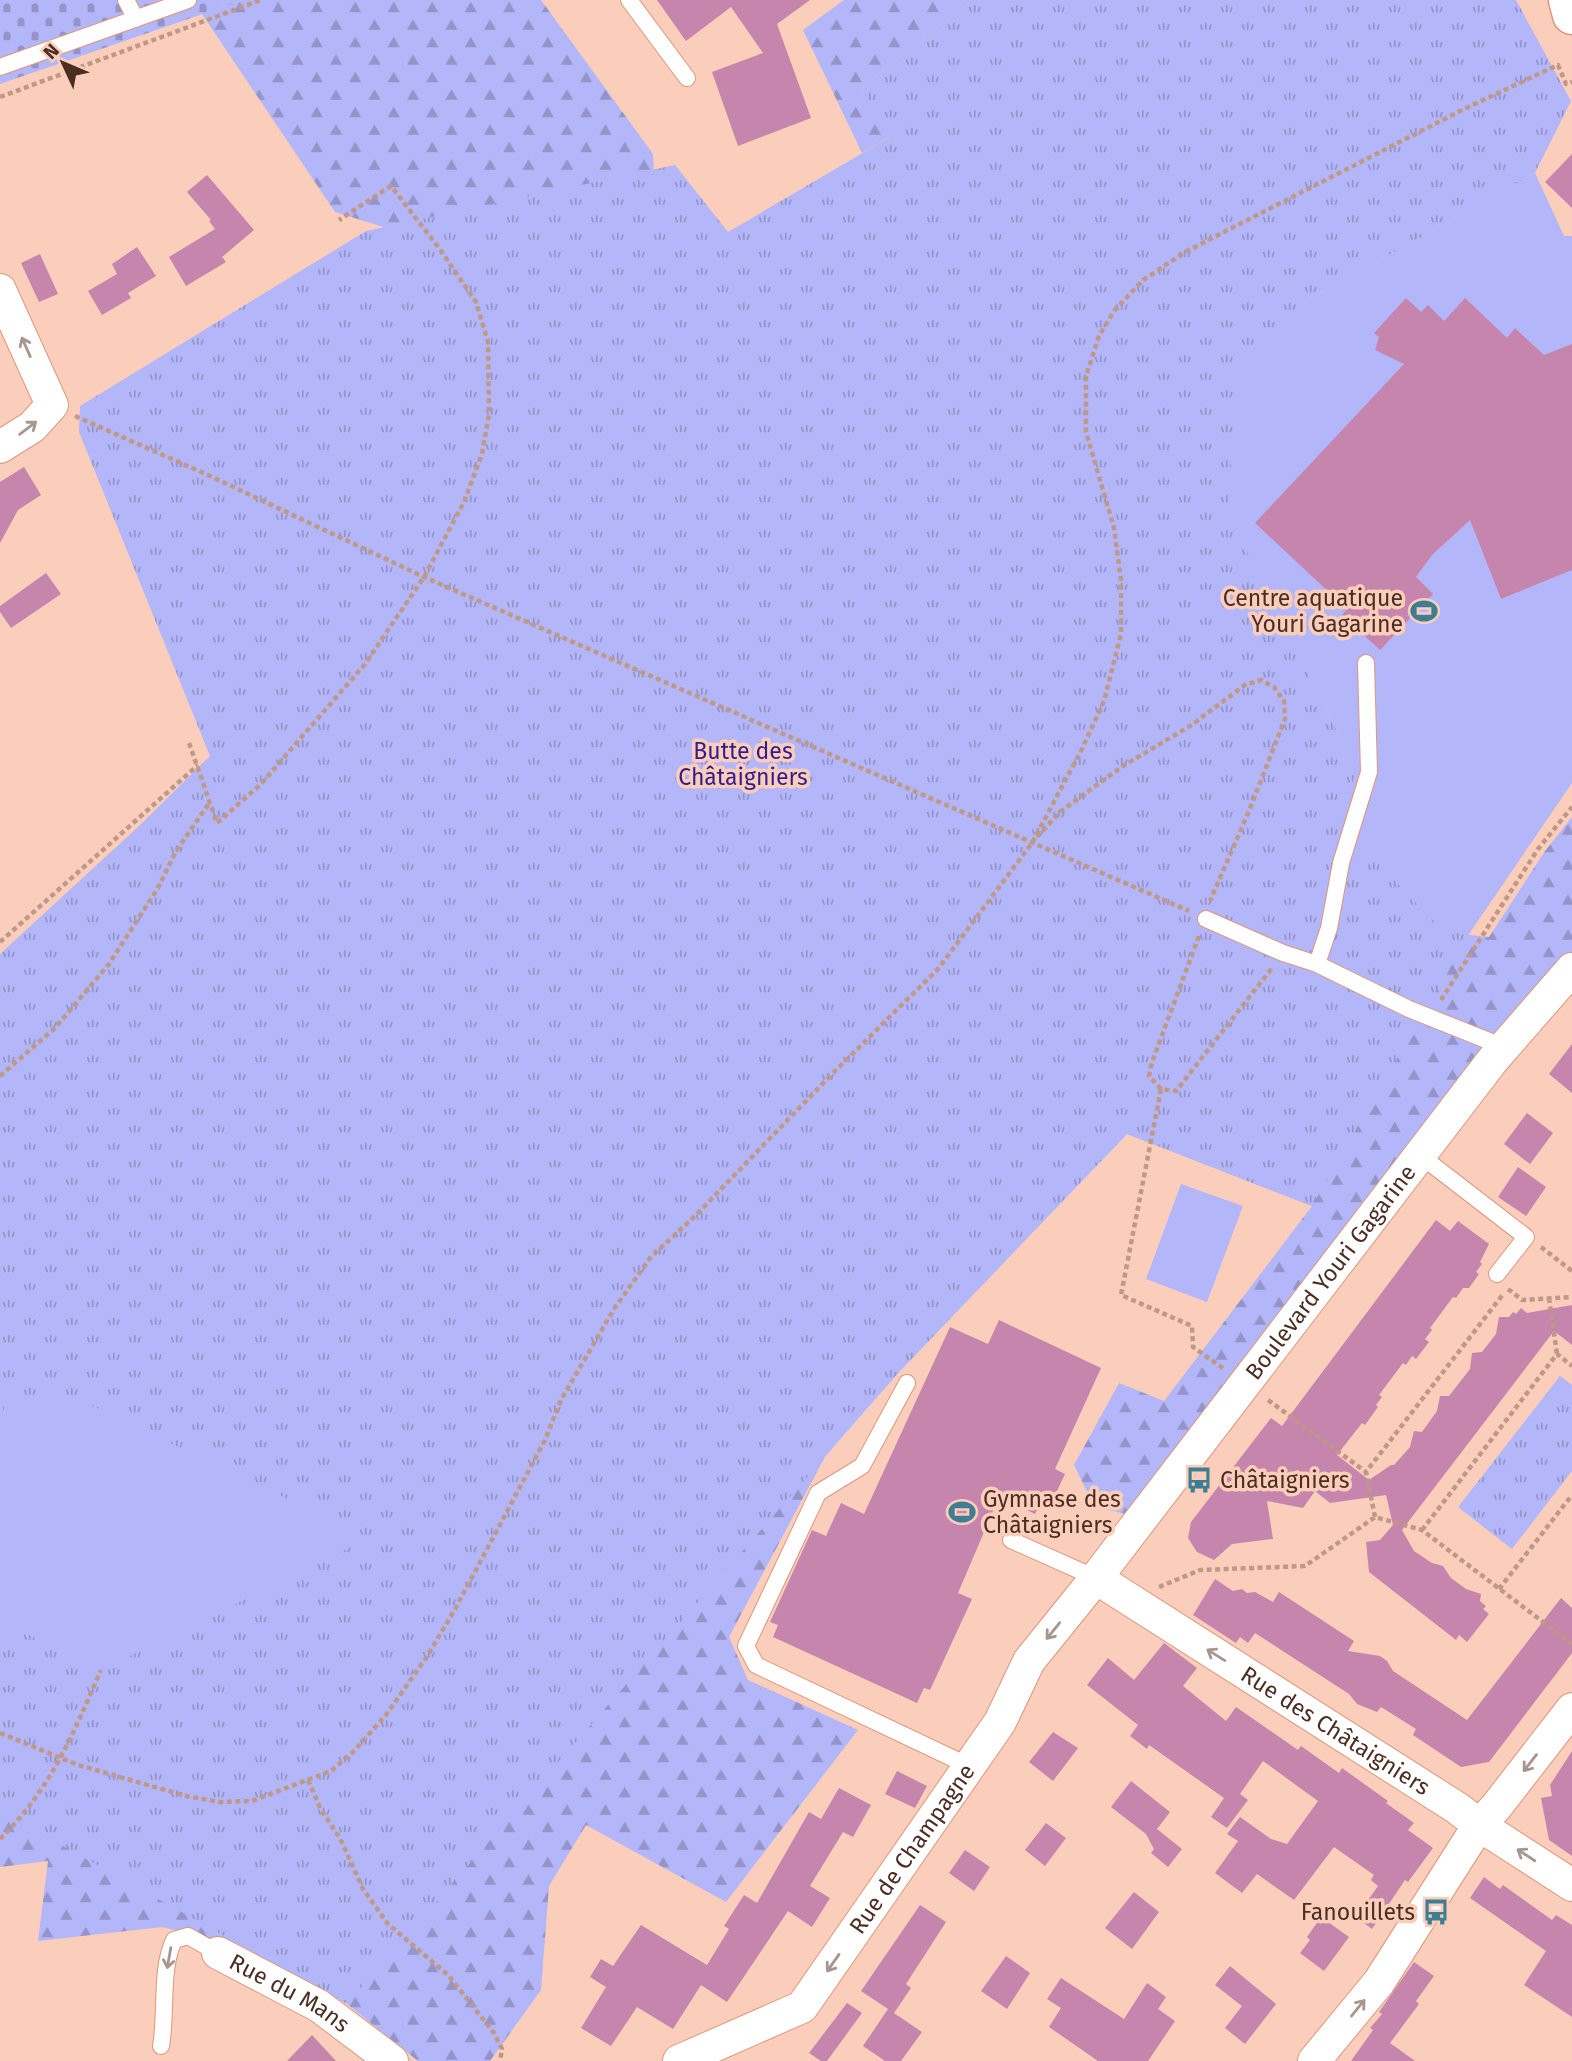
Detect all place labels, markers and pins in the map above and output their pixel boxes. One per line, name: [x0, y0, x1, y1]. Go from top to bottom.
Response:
place label: Centre aquatique Youri Gagarine: [1223, 584, 1403, 638]
sports icon: Centre aquatique Youri Gagarine: [1409, 596, 1439, 626]
bus stop icon: Châtaigniers: [1184, 1465, 1214, 1495]
place label: Châtaigniers: [1220, 1466, 1350, 1494]
place label: Gymnase des Châtaigniers: [983, 1485, 1121, 1539]
sports icon: Gymnase des Châtaigniers: [947, 1497, 977, 1527]
bus stop icon: Fanouillets: [1421, 1897, 1451, 1927]
place label: Fanouillets: [1301, 1898, 1415, 1926]

